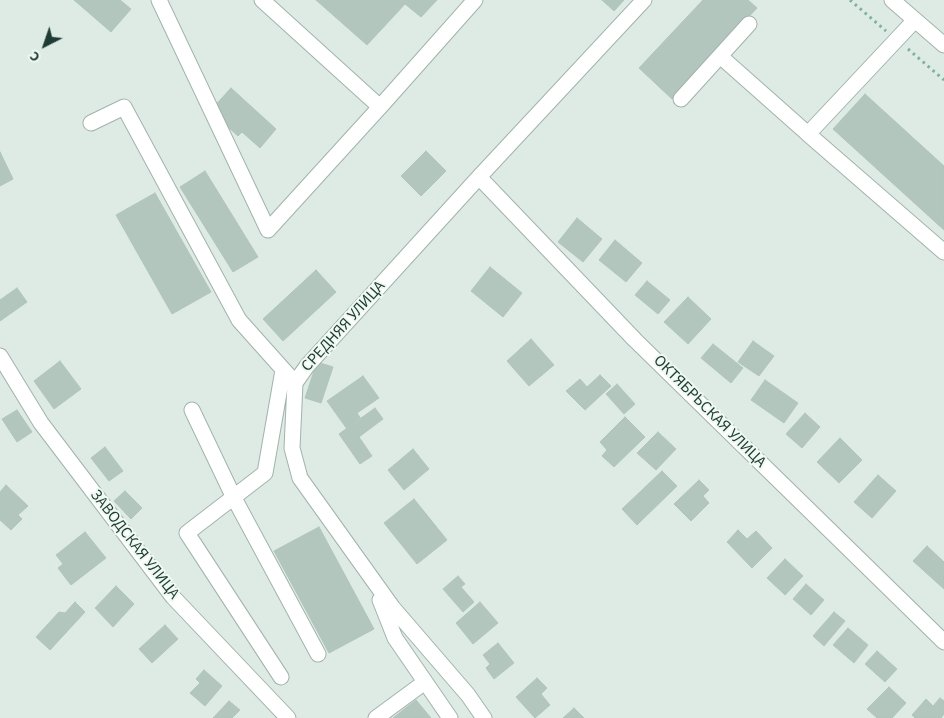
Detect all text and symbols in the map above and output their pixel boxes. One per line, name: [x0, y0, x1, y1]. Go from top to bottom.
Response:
north arrow: [20, 20, 70, 70]
text: С: [26, 46, 45, 67]
street label: СРЕДНЯЯ УЛИЦА: [298, 278, 390, 376]
street label: ОКТЯБРЬСКАЯ УЛИЦА: [649, 352, 769, 472]
street label: ЗАВОДСКАЯ УЛИЦА: [85, 486, 183, 604]

